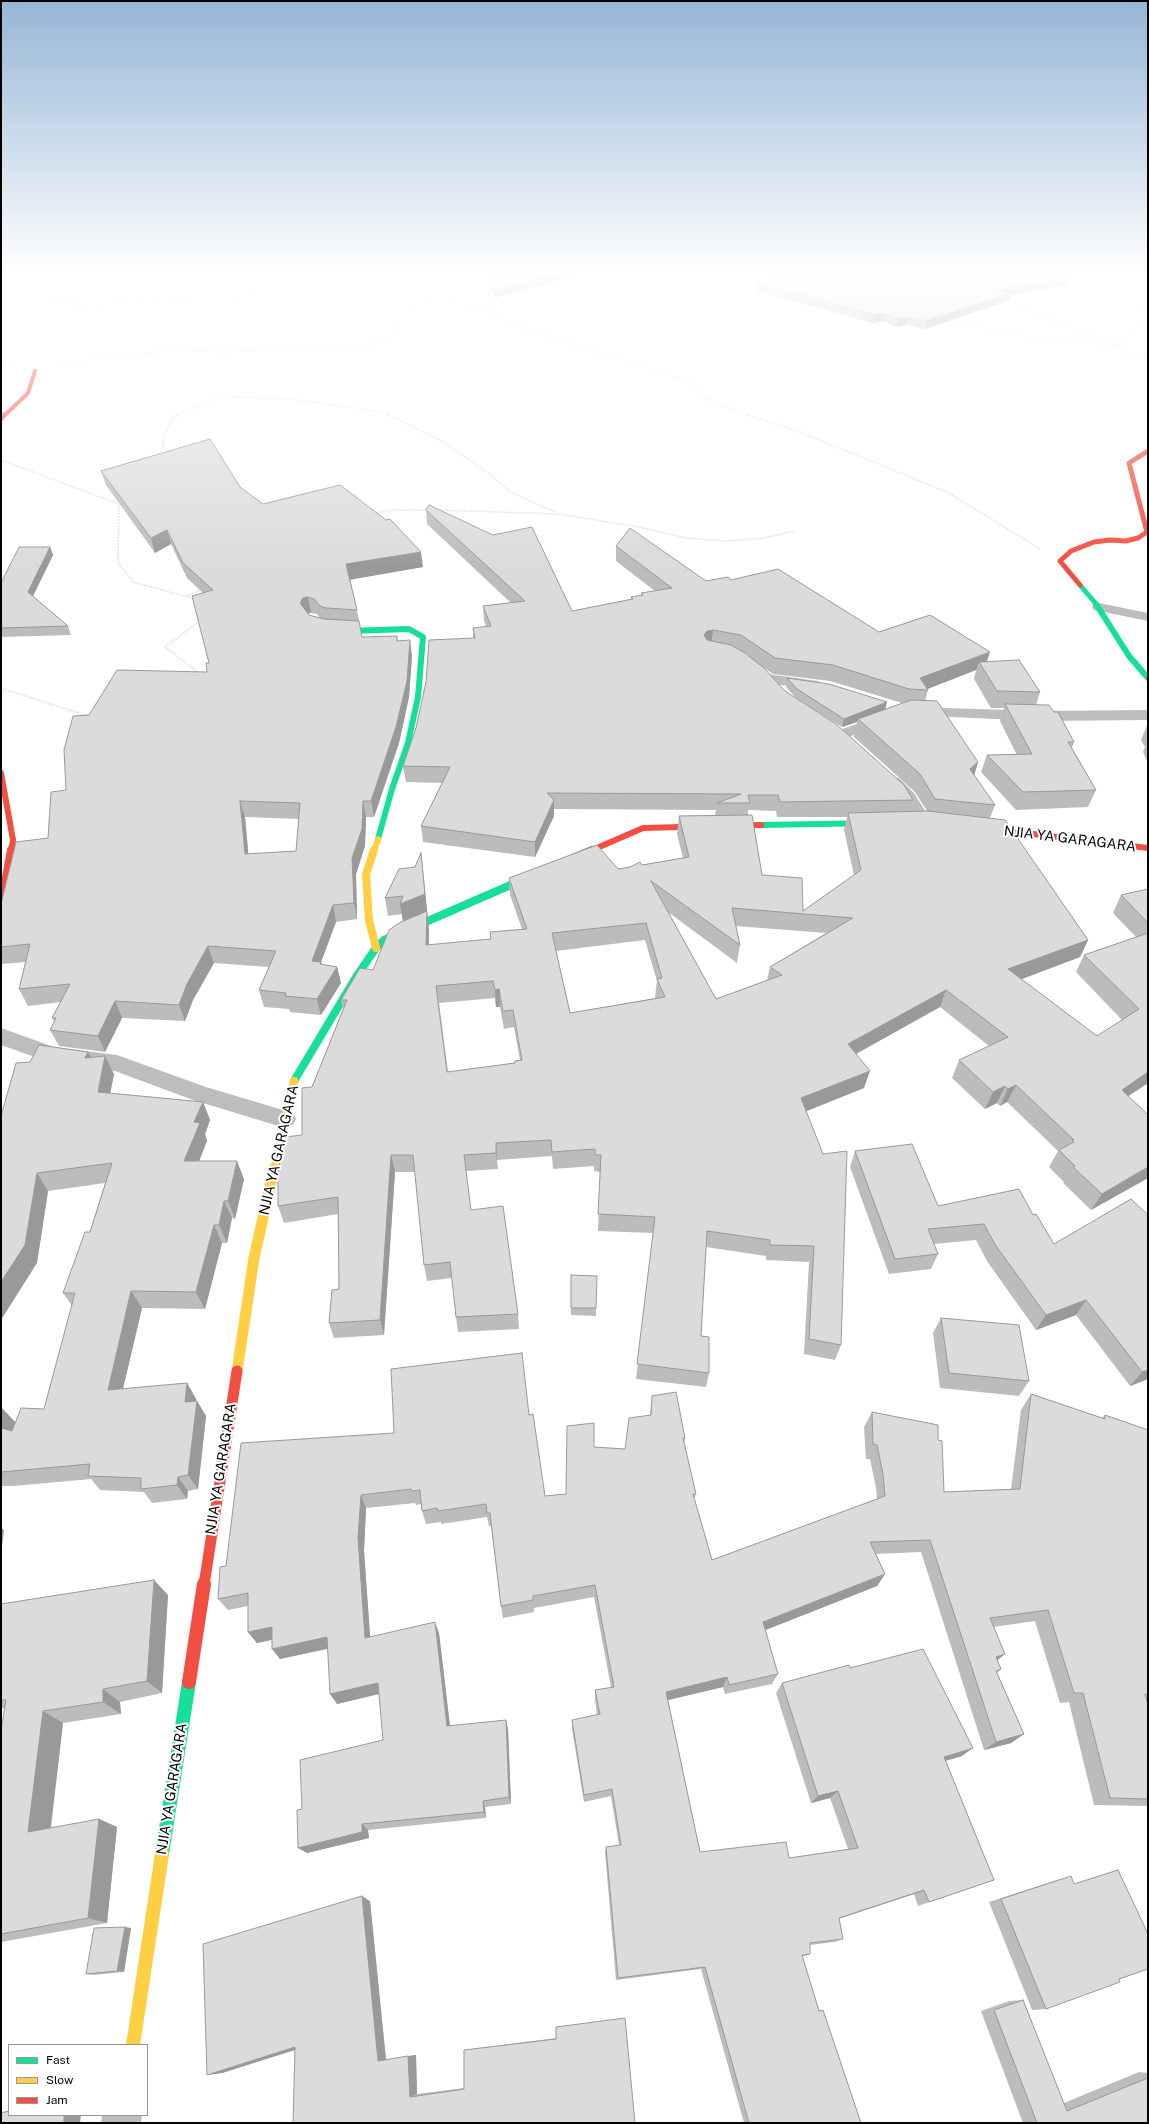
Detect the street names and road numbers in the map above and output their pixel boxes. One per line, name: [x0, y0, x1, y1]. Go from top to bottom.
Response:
street label: NJIA YA GARAGARA: [1003, 823, 1137, 855]
street label: NJIA YA GARAGARA: [256, 1083, 302, 1217]
street label: NJIA YA GARAGARA: [202, 1402, 240, 1536]
street label: NJIA YA GARAGARA: [153, 1722, 191, 1856]

